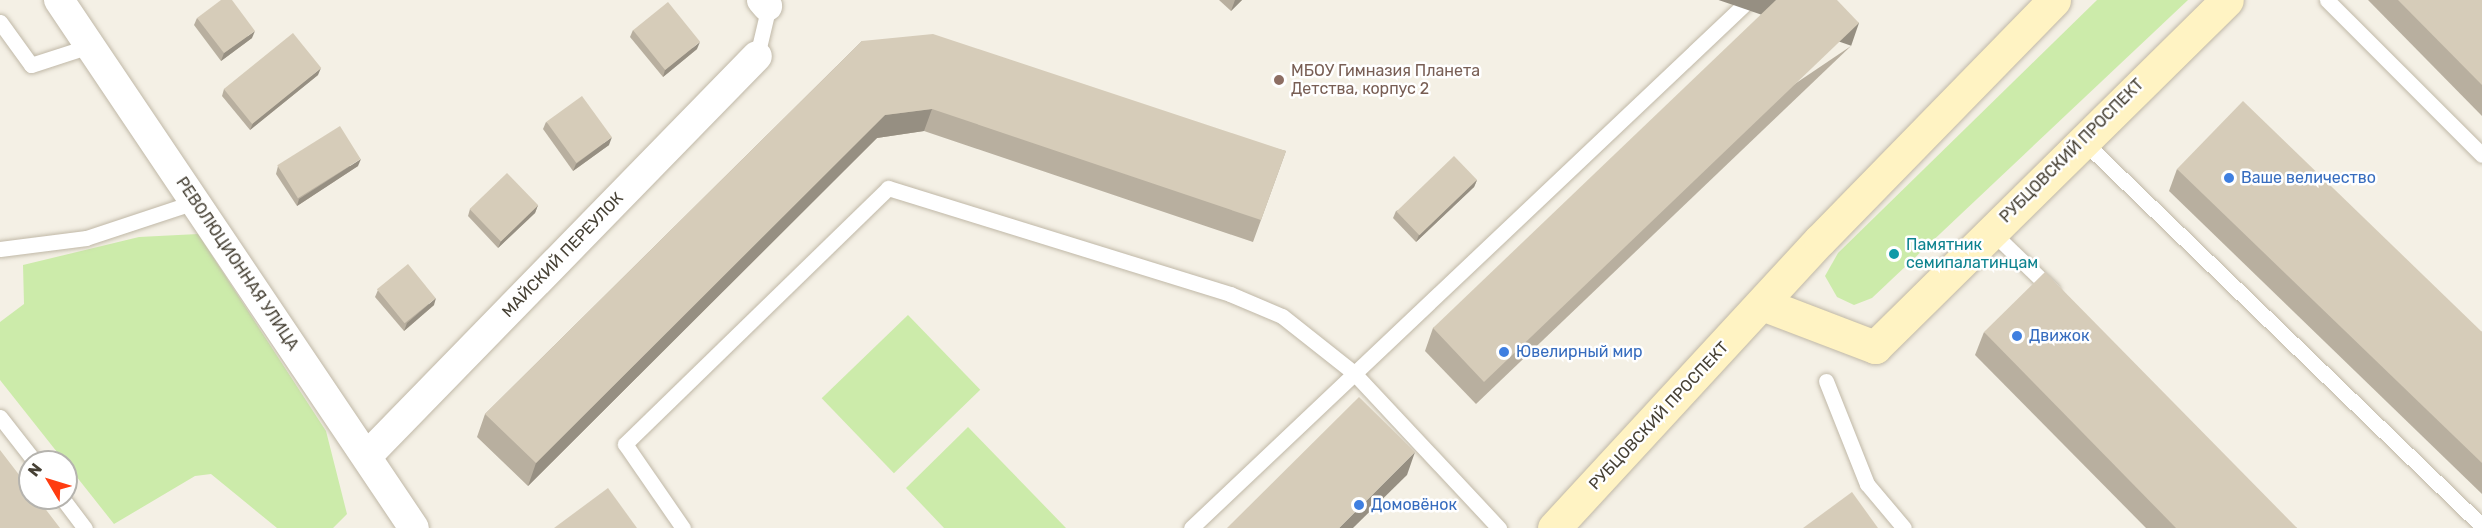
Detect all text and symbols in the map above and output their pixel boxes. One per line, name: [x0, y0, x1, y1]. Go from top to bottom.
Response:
place label: МБОУ Гимназия Планета Детства, корпус 2: [1291, 61, 1480, 99]
marker: МБОУ Гимназия Планета Детства, корпус 2: [1272, 73, 1286, 87]
street label: РУБЦОВСКИЙ ПРОСПЕКТ: [1996, 75, 2148, 227]
place label: Ваше величество: [2241, 168, 2376, 188]
marker: Ваше величество: [2222, 171, 2236, 185]
street label: РЕВОЛЮЦИОННАЯ УЛИЦА: [172, 174, 302, 354]
street label: МАЙСКИЙ ПЕРЕУЛОК: [498, 189, 628, 321]
place label: Памятник семипалатинцам: [1906, 235, 2038, 273]
marker: Памятник семипалатинцам: [1887, 247, 1901, 261]
place label: Движок: [2029, 326, 2090, 346]
marker: Движок: [2010, 329, 2024, 343]
street label: РУБЦОВСКИЙ ПРОСПЕКТ: [1585, 338, 1733, 494]
place label: Ювелирный мир: [1516, 342, 1643, 362]
marker: Ювелирный мир: [1497, 345, 1511, 359]
north arrow: [18, 450, 78, 510]
text: N: [24, 459, 46, 480]
place label: Домовёнок: [1371, 495, 1457, 515]
marker: Домовёнок: [1352, 498, 1366, 512]

